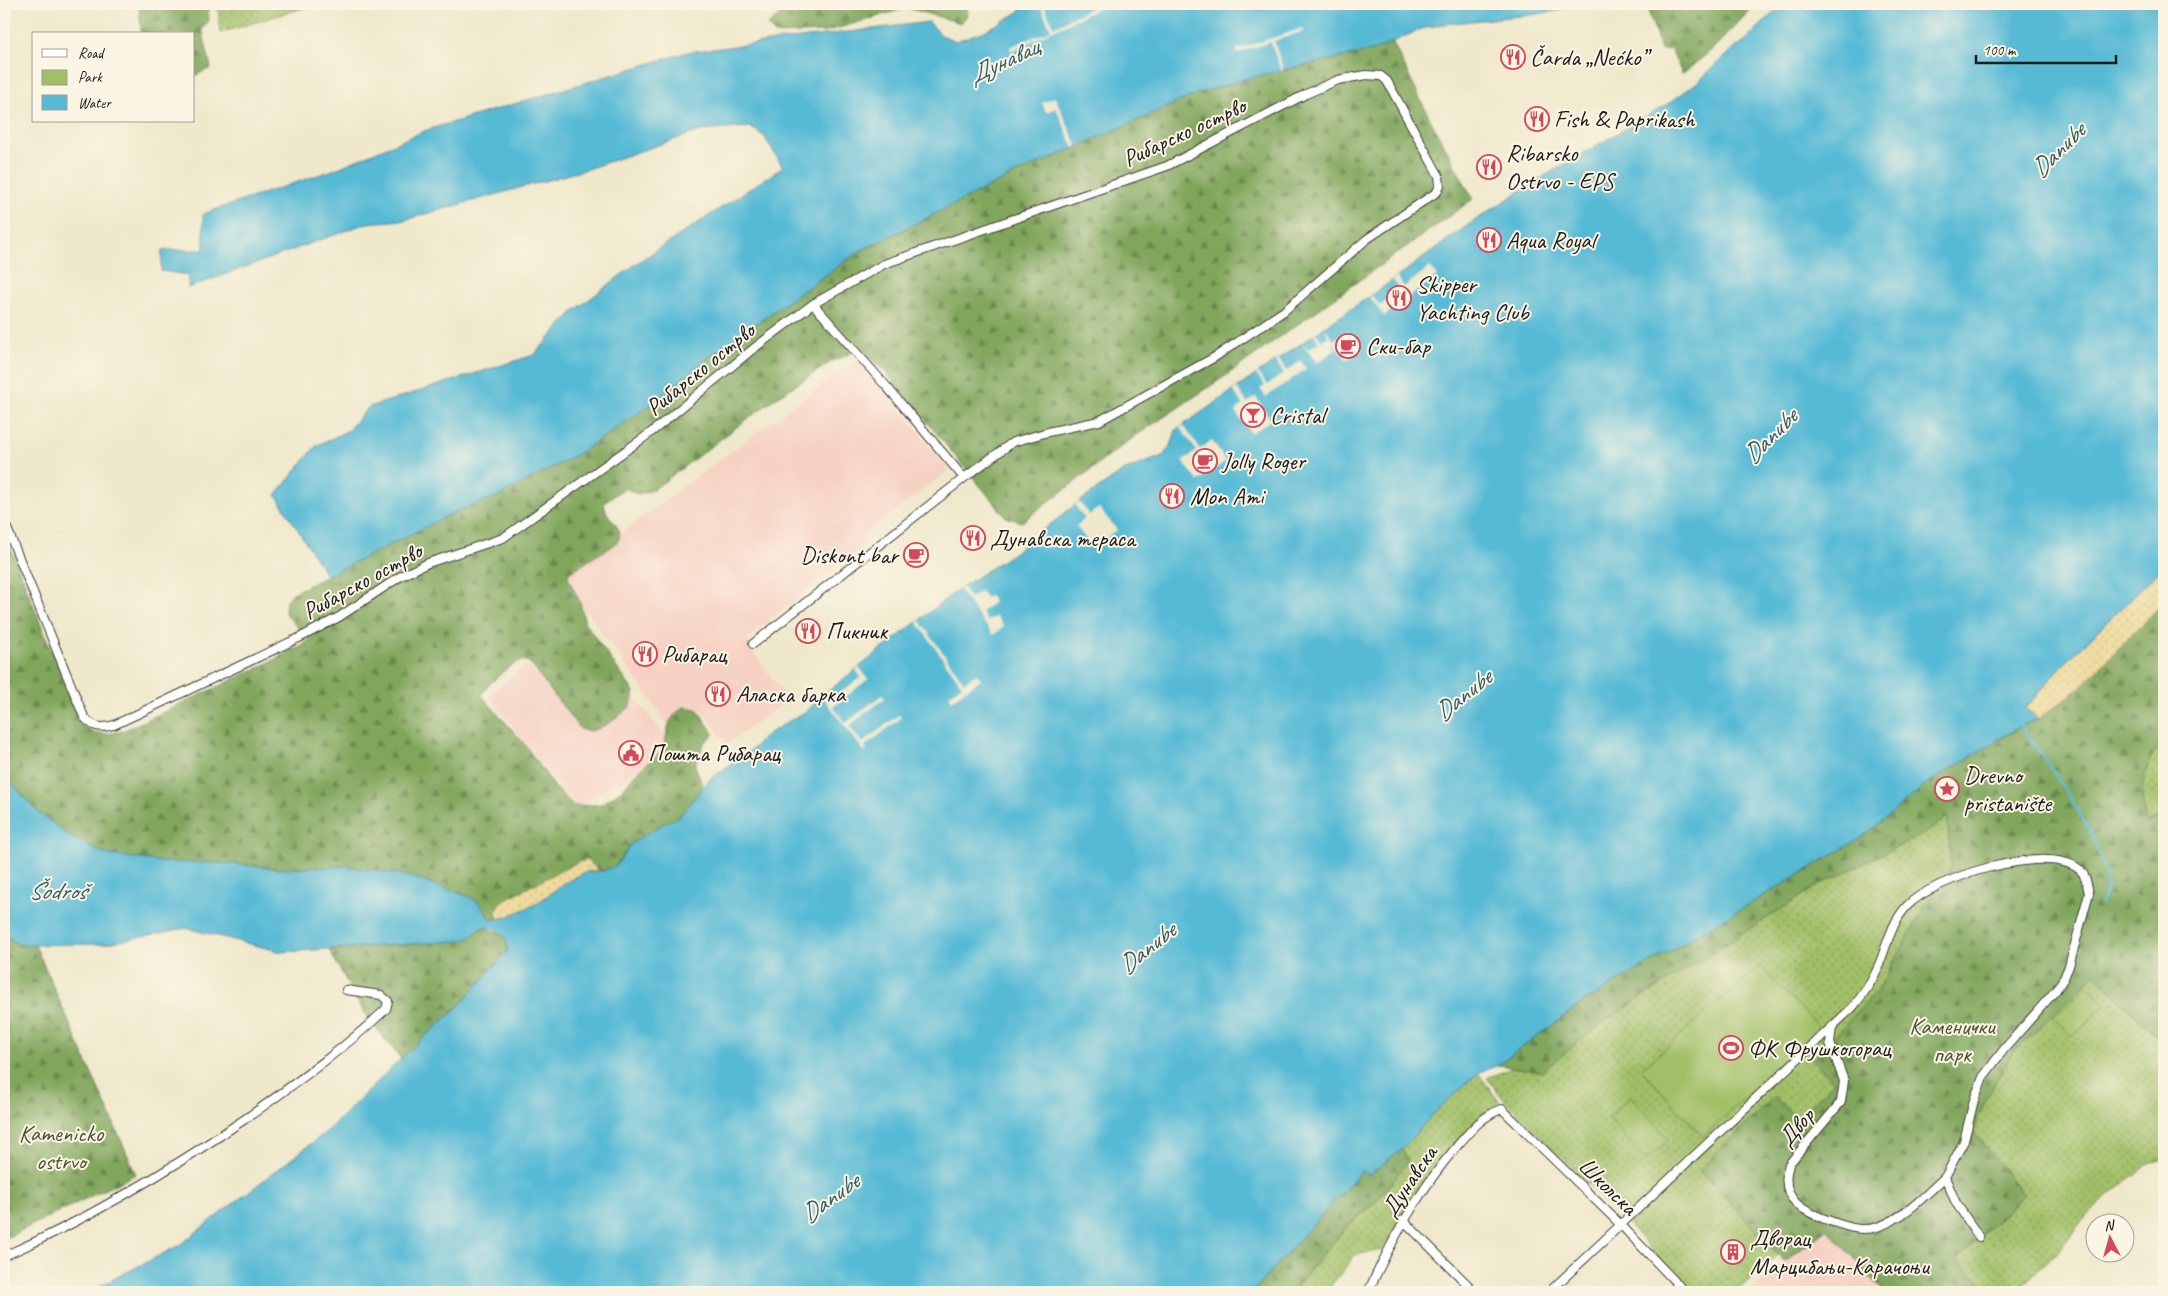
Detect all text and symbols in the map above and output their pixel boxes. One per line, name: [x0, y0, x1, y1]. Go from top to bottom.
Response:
water label: Дунавац: [963, 30, 1047, 92]
legend: [32, 32, 195, 122]
scale bar: [1976, 32, 2116, 64]
text: 100 m: [1983, 41, 2017, 60]
place label: Čarda „Nećko”: [1530, 42, 1652, 72]
text: Road: [78, 44, 105, 63]
restaurant icon: Čarda „Nećko”: [1500, 44, 1526, 70]
text: Park: [78, 68, 103, 87]
street label: Рибарско острво: [1118, 89, 1252, 173]
text: Water: [78, 94, 112, 113]
place label: Fish & Paprikash: [1554, 104, 1696, 134]
restaurant icon: Fish & Paprikash: [1524, 106, 1550, 132]
water label: Danube: [2024, 113, 2095, 184]
place label: Ribarsko Ostrvo - EPS: [1506, 138, 1617, 196]
restaurant icon: Ribarsko Ostrvo - EPS: [1476, 154, 1502, 180]
place label: Aqua Royal: [1506, 225, 1599, 255]
restaurant icon: Aqua Royal: [1476, 227, 1502, 253]
place label: Skipper Yachting Club: [1416, 269, 1530, 327]
restaurant icon: Skipper Yachting Club: [1386, 285, 1412, 311]
street label: Рибарско острво: [639, 314, 763, 422]
place label: Ски-бар: [1366, 331, 1432, 361]
cafe icon: Ски-бар: [1335, 333, 1361, 359]
water label: Danube: [1736, 399, 1807, 470]
place label: Cristal: [1270, 400, 1328, 430]
bar icon: Cristal: [1240, 402, 1266, 428]
place label: Jolly Roger: [1221, 446, 1307, 476]
cafe icon: Jolly Roger: [1192, 448, 1218, 474]
place label: Mon Ami: [1190, 481, 1266, 511]
restaurant icon: Mon Ami: [1159, 483, 1185, 509]
place label: Дунавска тераса: [990, 523, 1137, 553]
restaurant icon: Дунавска тераса: [960, 525, 986, 551]
street label: Рибарско острво: [297, 535, 429, 626]
place label: Diskont bar: [800, 540, 900, 570]
cafe icon: Diskont bar: [903, 542, 929, 568]
place label: Пикник: [826, 616, 890, 646]
restaurant icon: Пикник: [795, 618, 821, 644]
place label: Рибарац: [662, 639, 728, 669]
restaurant icon: Рибарац: [632, 641, 658, 667]
water label: Danube: [1428, 660, 1501, 728]
place label: Аласка барка: [736, 679, 847, 709]
restaurant icon: Аласка барка: [705, 681, 731, 707]
place label: Пошта Рибарац: [648, 738, 782, 768]
public building icon: Пошта Рибарац: [618, 740, 644, 766]
place label: Drevno pristanište: [1964, 760, 2053, 818]
place icon: Drevno pristanište: [1934, 776, 1960, 802]
water label: Šodroš: [28, 875, 93, 907]
water label: Danube: [1112, 913, 1185, 981]
park label: Каменички парк: [1909, 1011, 1997, 1069]
place label: ФК Фрушкогорац: [1748, 1033, 1892, 1063]
sports icon: ФК Фрушкогорац: [1718, 1035, 1744, 1061]
street label: Двор: [1771, 1100, 1822, 1152]
park label: Kamenicko ostrvo: [19, 1118, 105, 1176]
street label: Дунавска: [1374, 1138, 1445, 1222]
street label: Школска: [1572, 1151, 1645, 1222]
water label: Danube: [794, 1164, 869, 1230]
north arrow: [2086, 1214, 2136, 1264]
text: N: [2103, 1216, 2116, 1234]
place label: Дворац Марцибањи-Карачоњи: [1750, 1223, 1931, 1281]
building icon: Дворац Марцибањи-Карачоњи: [1720, 1239, 1746, 1265]

